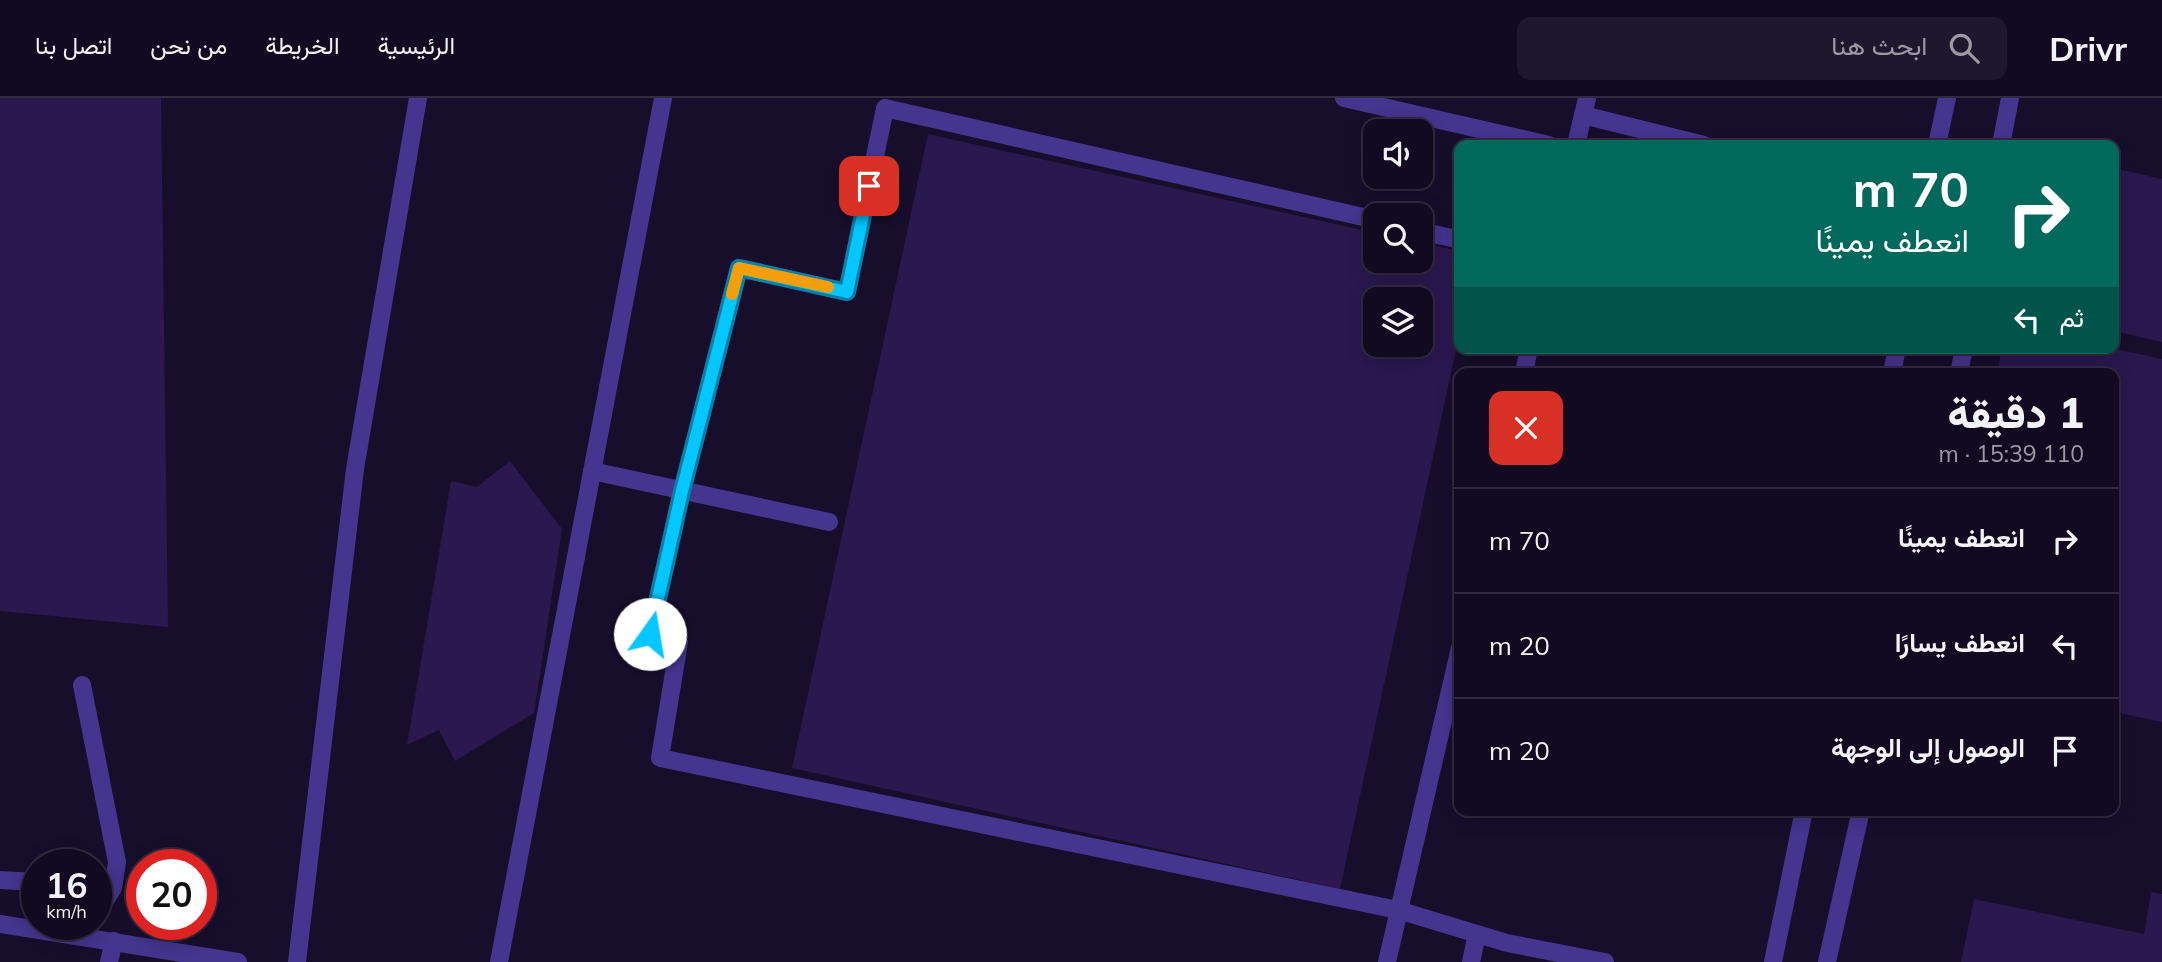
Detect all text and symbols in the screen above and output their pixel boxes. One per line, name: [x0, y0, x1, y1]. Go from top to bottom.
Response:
search box: [1517, 17, 2007, 80]
text: Drivr: [2049, 28, 2127, 69]
text: ابحث هنا: [1831, 29, 1927, 62]
icon: search: [1945, 29, 1983, 67]
text: اتصل بنا: [35, 30, 112, 60]
text: من نحن: [150, 30, 227, 60]
text: الخريطة: [265, 30, 339, 60]
text: الرئيسية: [377, 30, 455, 60]
map controls: [1363, 119, 1433, 357]
button: sound: [1363, 119, 1433, 189]
pin: [839, 156, 899, 216]
text: 70 m: [1853, 158, 1969, 219]
icon: arrive: [850, 167, 888, 205]
icon: right: [1993, 168, 2084, 259]
button: search: [1363, 203, 1433, 273]
text: انعطف يمينًا: [1815, 220, 1969, 260]
button: layers: [1363, 287, 1433, 357]
icon: left: [2008, 301, 2046, 339]
text: ثم: [2060, 301, 2084, 334]
text: 1 دقيقة: [1947, 386, 2084, 439]
button: close: [1489, 391, 1563, 465]
text: 110 m · 15:39: [1939, 439, 2084, 468]
text: انعطف يمينًا: [1898, 521, 2025, 554]
icon: right: [2046, 522, 2084, 560]
text: 70 m: [1489, 524, 1550, 557]
position arrow: [613, 597, 687, 671]
text: انعطف يسارًا: [1895, 626, 2025, 659]
icon: left: [2046, 627, 2084, 665]
text: 20 m: [1489, 629, 1550, 662]
text: الوصول إلى الوجهة: [1831, 731, 2025, 764]
icon: arrive: [2046, 732, 2084, 770]
text: 20 m: [1489, 734, 1550, 767]
speed limit sign: 20: [126, 849, 217, 940]
text: 16: [45, 863, 88, 907]
text: km/h: [46, 900, 87, 923]

